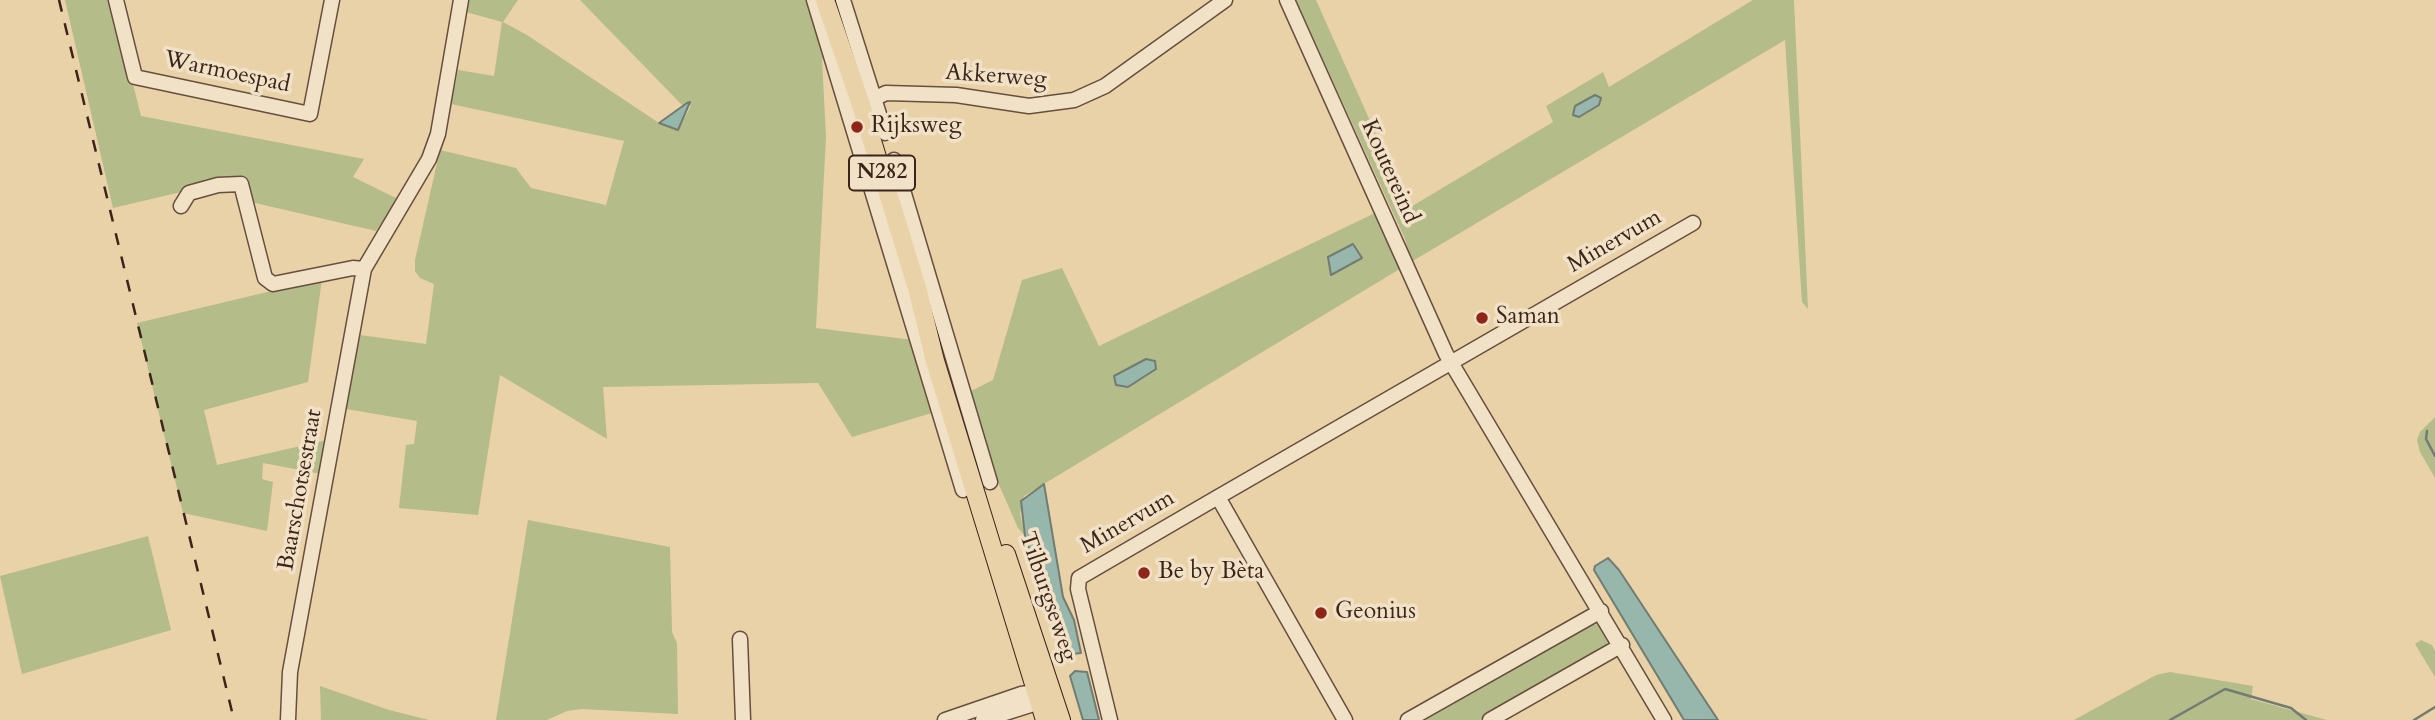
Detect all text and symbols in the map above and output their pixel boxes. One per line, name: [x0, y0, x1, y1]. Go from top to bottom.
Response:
street label: Warmoespad: [161, 46, 293, 100]
street label: Akkerweg: [944, 60, 1048, 94]
place label: Rijksweg: [871, 113, 962, 141]
street label: Koutereind: [1354, 116, 1424, 228]
marker: Rijksweg: [849, 119, 865, 135]
road number: N282: [849, 156, 915, 190]
street label: Minervum: [1563, 204, 1667, 280]
place label: Saman: [1496, 304, 1560, 332]
marker: Saman: [1474, 310, 1490, 326]
street label: Baarschotsestraat: [273, 407, 329, 573]
street label: Minervum: [1076, 485, 1180, 561]
street label: Tilburgseweg: [1012, 529, 1082, 665]
place label: Be by Bèta: [1158, 559, 1264, 587]
marker: Be by Bèta: [1136, 565, 1152, 581]
place label: Geonius: [1335, 599, 1416, 627]
marker: Geonius: [1313, 605, 1329, 621]

